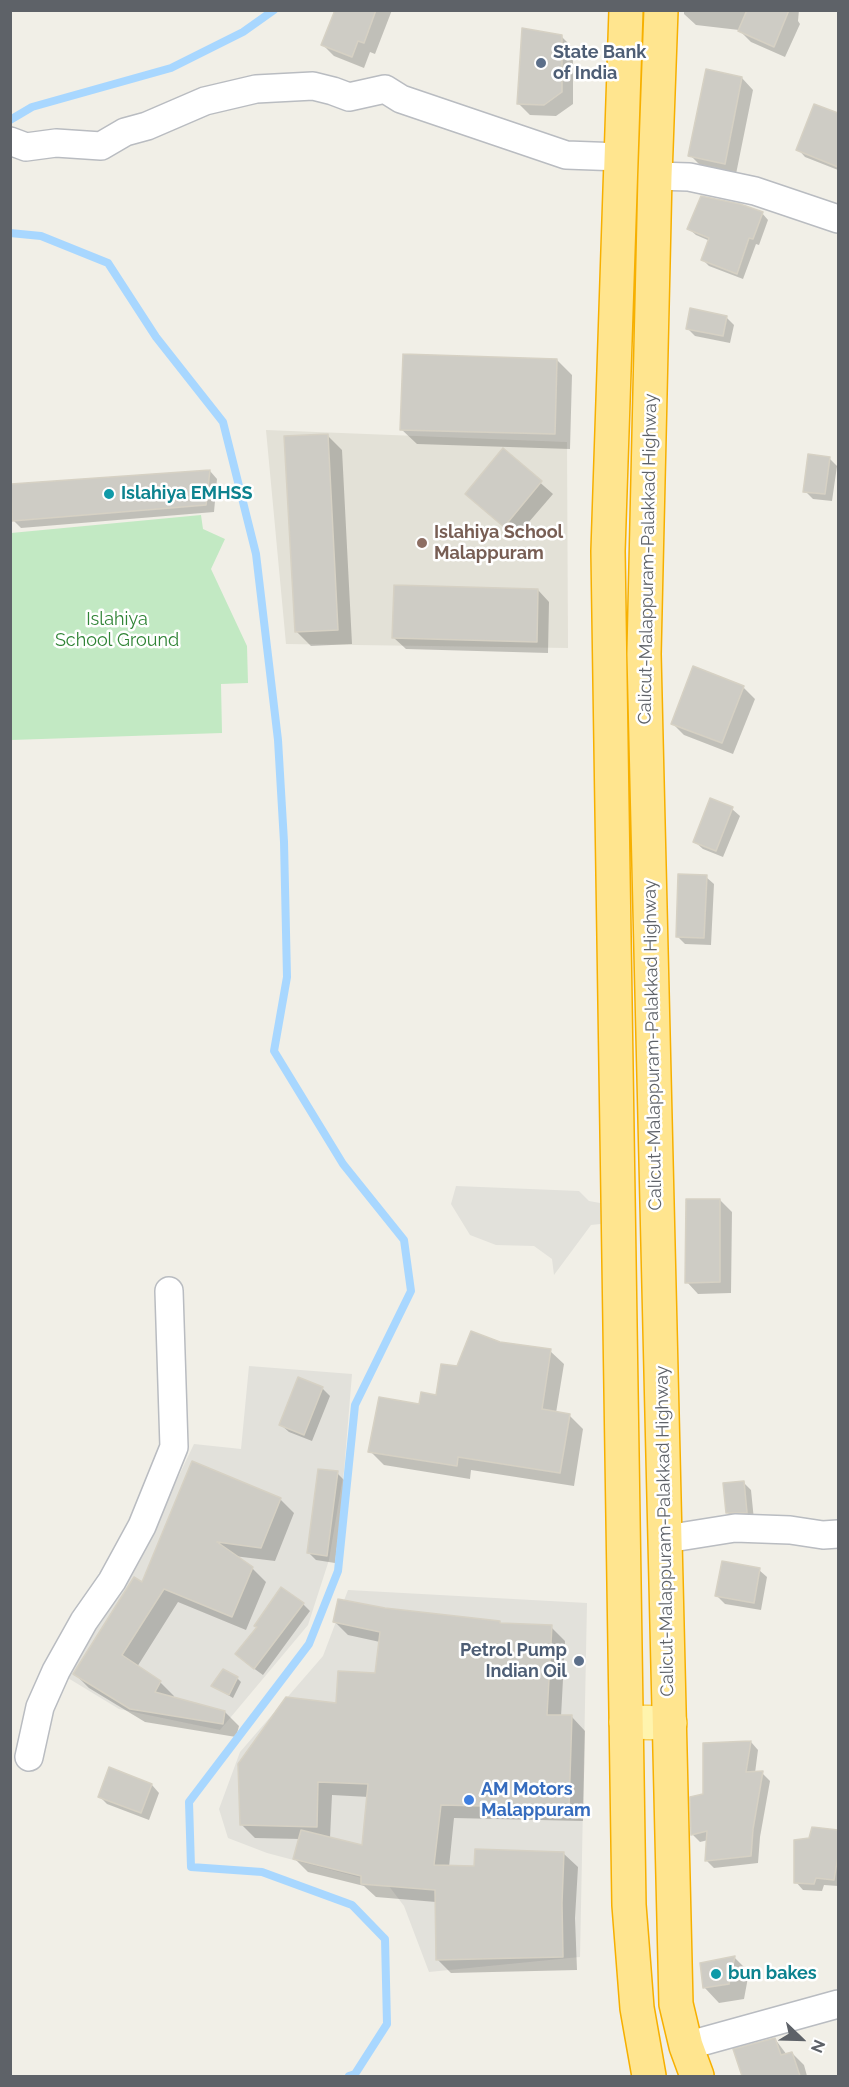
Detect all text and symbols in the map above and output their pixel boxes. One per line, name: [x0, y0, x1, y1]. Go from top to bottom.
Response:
place label: State Bank of India: [553, 42, 646, 84]
marker: State Bank of India: [534, 56, 548, 70]
street label: Calicut-Malappuram-Palakkad Highway: [634, 393, 662, 725]
place label: Islahiya EMHSS: [121, 483, 253, 505]
marker: Islahiya EMHSS: [102, 487, 116, 501]
place label: Islahiya School Malappuram: [434, 522, 563, 564]
marker: Islahiya School Malappuram: [415, 536, 429, 550]
park label: Islahiya School Ground: [55, 609, 179, 652]
street label: Calicut-Malappuram-Palakkad Highway: [639, 879, 667, 1211]
street label: Calicut-Malappuram-Palakkad Highway: [651, 1365, 679, 1697]
place label: Petrol Pump Indian Oil: [460, 1640, 567, 1682]
marker: Petrol Pump Indian Oil: [572, 1654, 586, 1668]
place label: AM Motors Malappuram: [481, 1779, 591, 1822]
marker: AM Motors Malappuram: [462, 1793, 476, 1807]
place label: bun bakes: [728, 1963, 817, 1985]
marker: bun bakes: [709, 1967, 723, 1981]
north arrow: [771, 2009, 831, 2069]
text: N: [807, 2037, 829, 2056]

